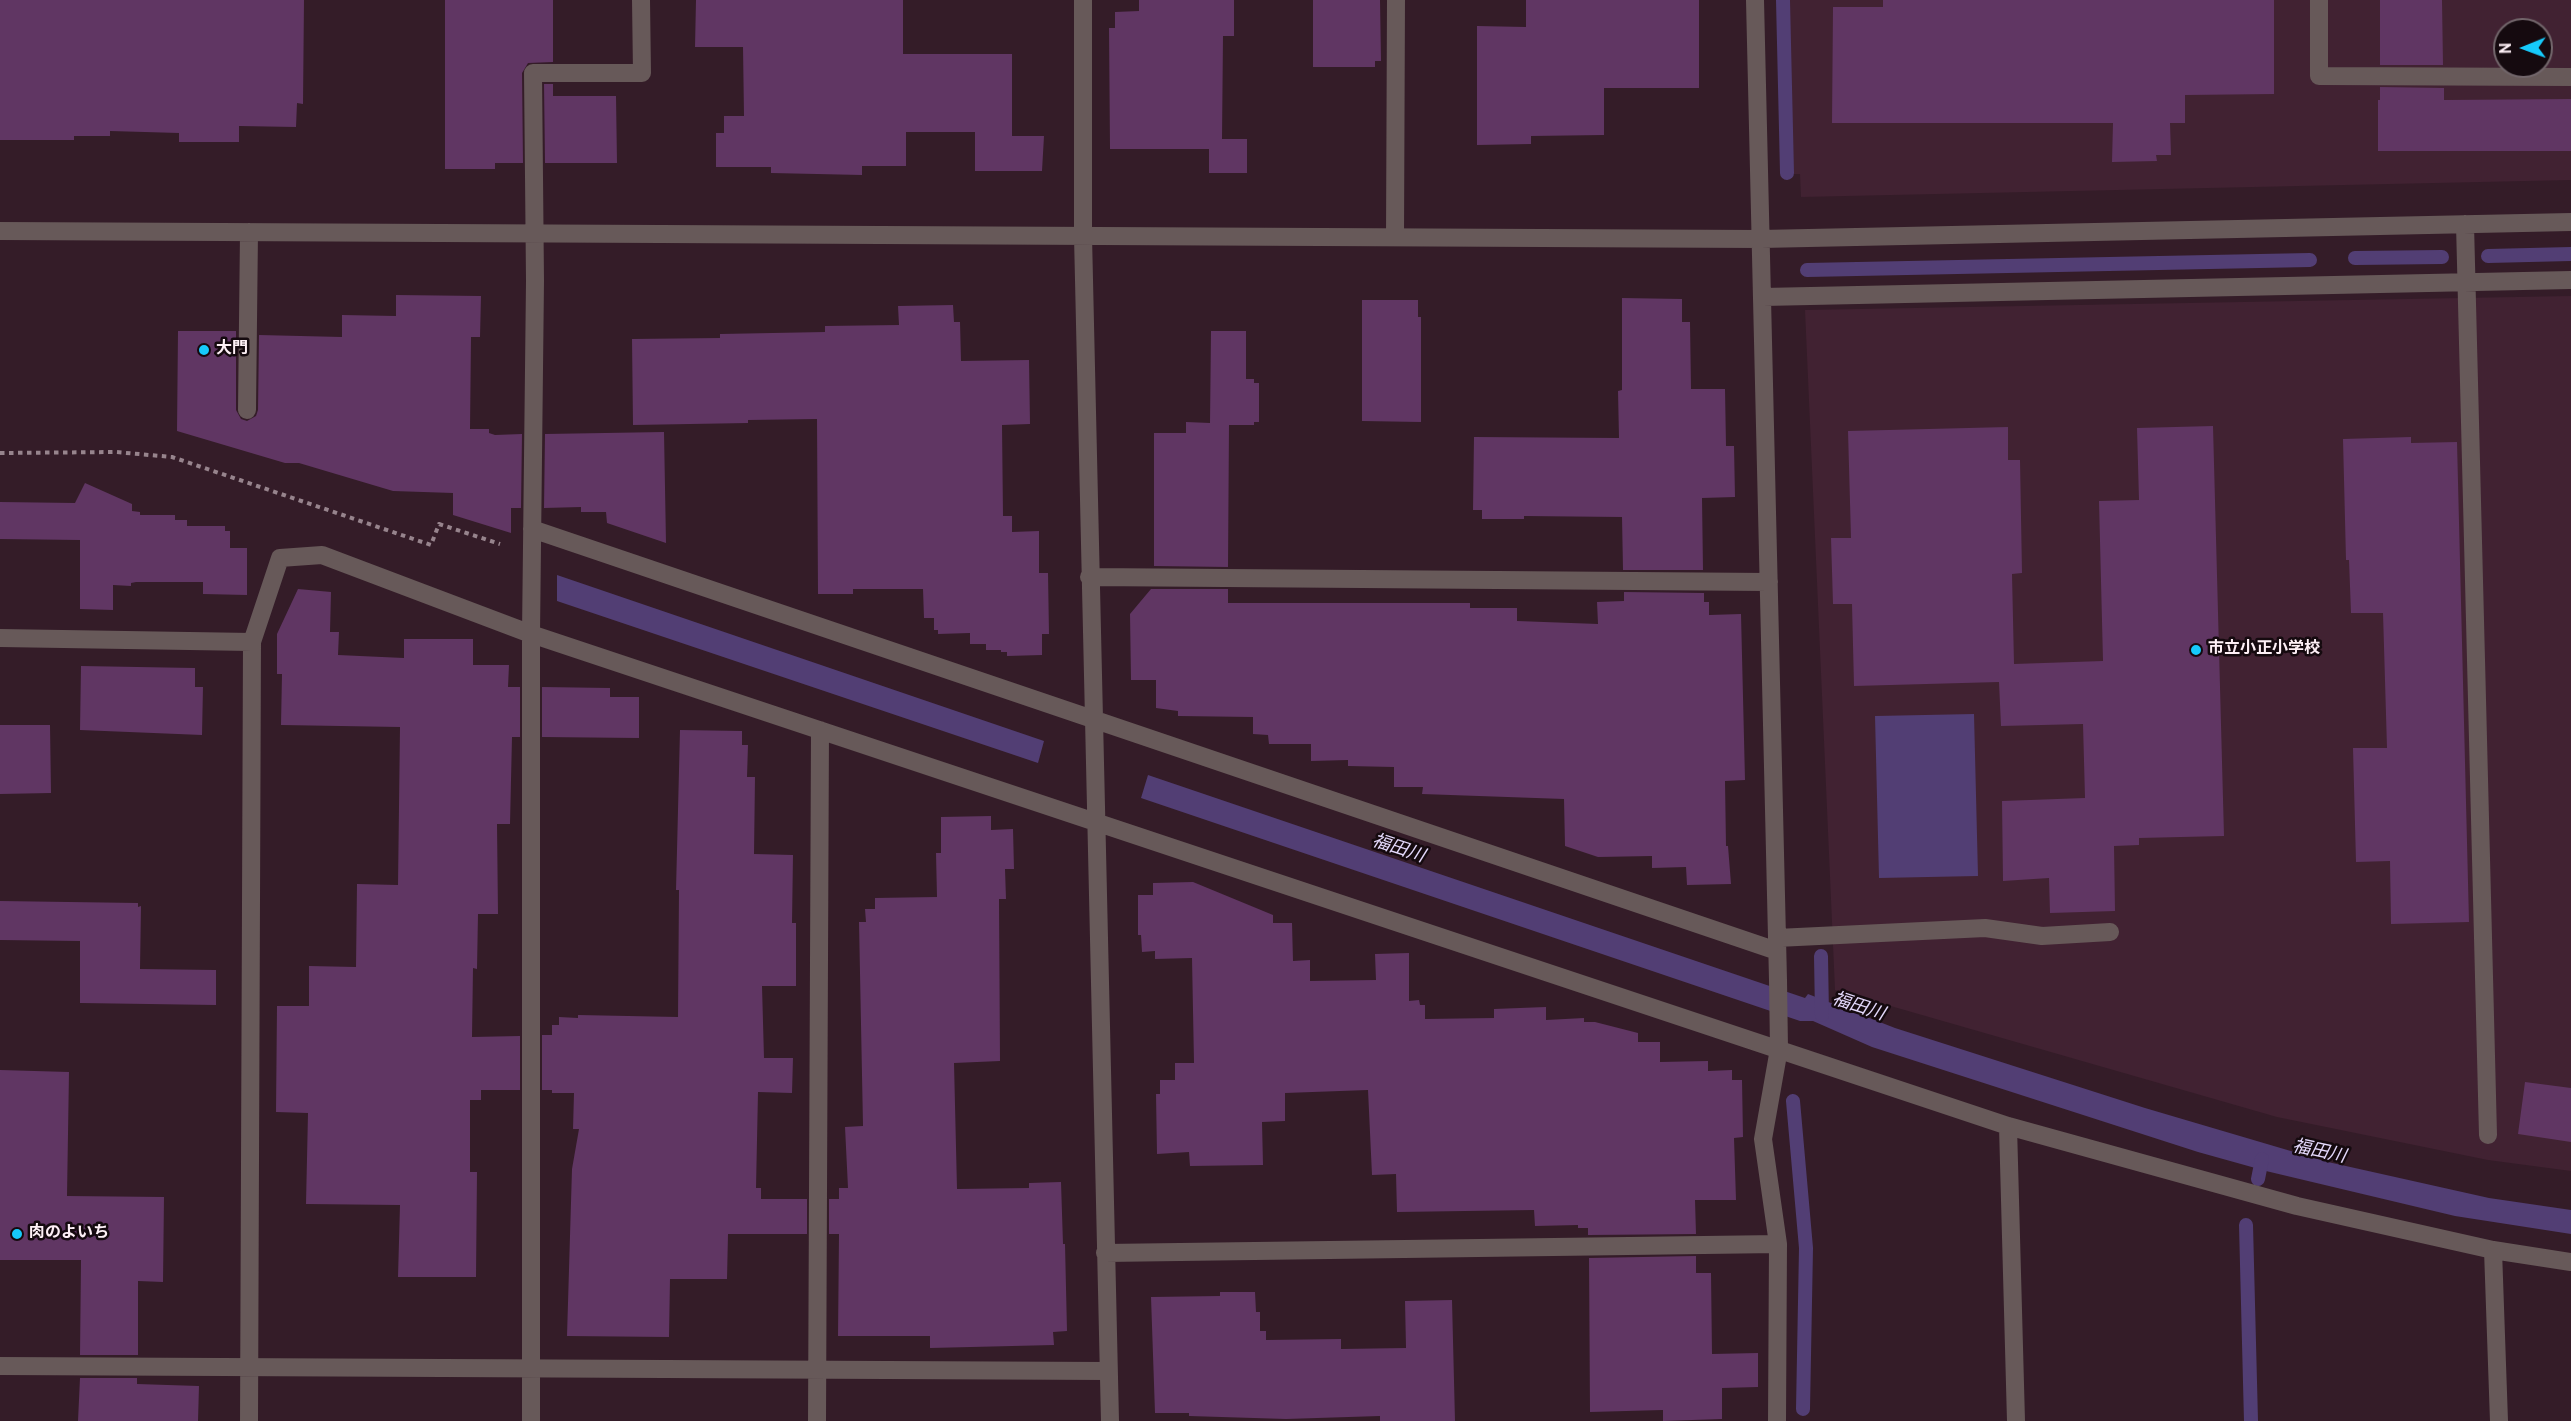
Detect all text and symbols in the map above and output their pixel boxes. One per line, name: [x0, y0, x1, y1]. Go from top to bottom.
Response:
north arrow: [2493, 18, 2553, 78]
text: N: [2497, 42, 2517, 54]
place label: 大門: [216, 340, 248, 360]
marker: 大門: [197, 343, 211, 357]
place label: 市立小正小学校: [2208, 640, 2320, 660]
marker: 市立小正小学校: [2189, 643, 2203, 657]
water label: 福田川: [1369, 831, 1427, 869]
water label: 福田川: [1829, 989, 1887, 1027]
water label: 福田川: [2290, 1137, 2348, 1169]
place label: 肉のよいち: [29, 1224, 109, 1244]
marker: 肉のよいち: [10, 1227, 24, 1241]

